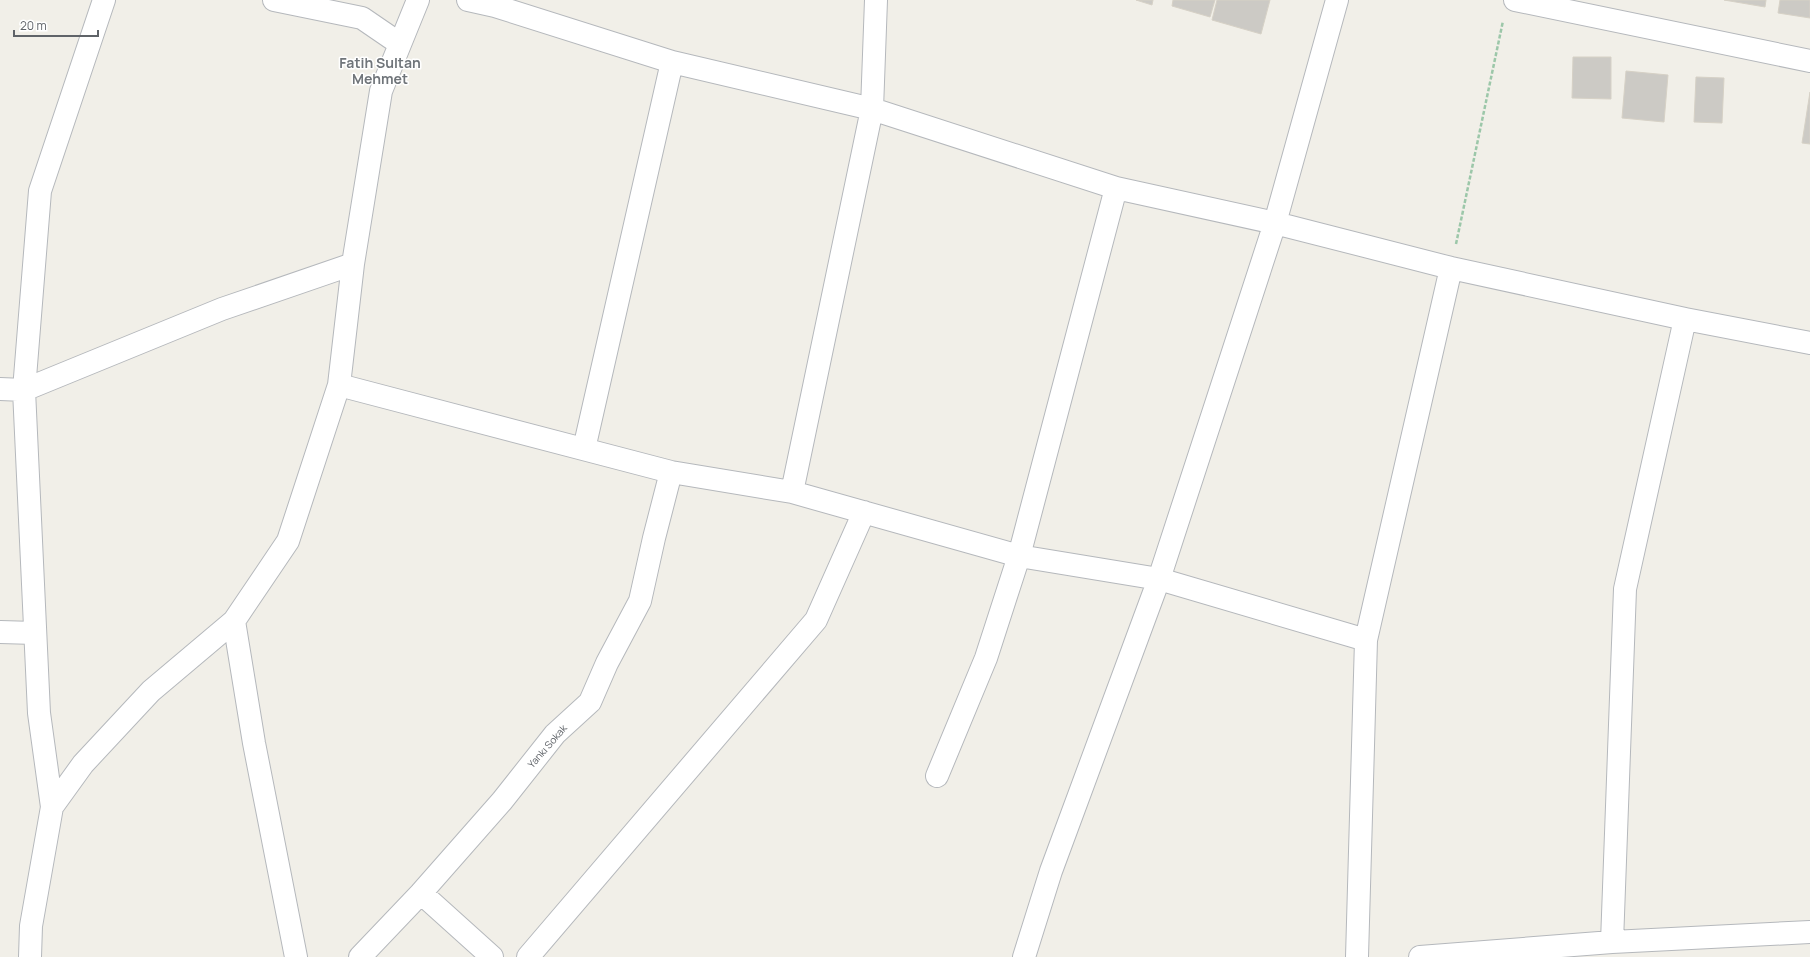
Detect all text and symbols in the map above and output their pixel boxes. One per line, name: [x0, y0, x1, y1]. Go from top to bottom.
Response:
scale bar: [14, 12, 98, 38]
text: 20 m: [20, 17, 47, 34]
district label: Fatih Sultan Mehmet: [339, 53, 421, 88]
street label: Yankı Sokak: [524, 721, 570, 771]

